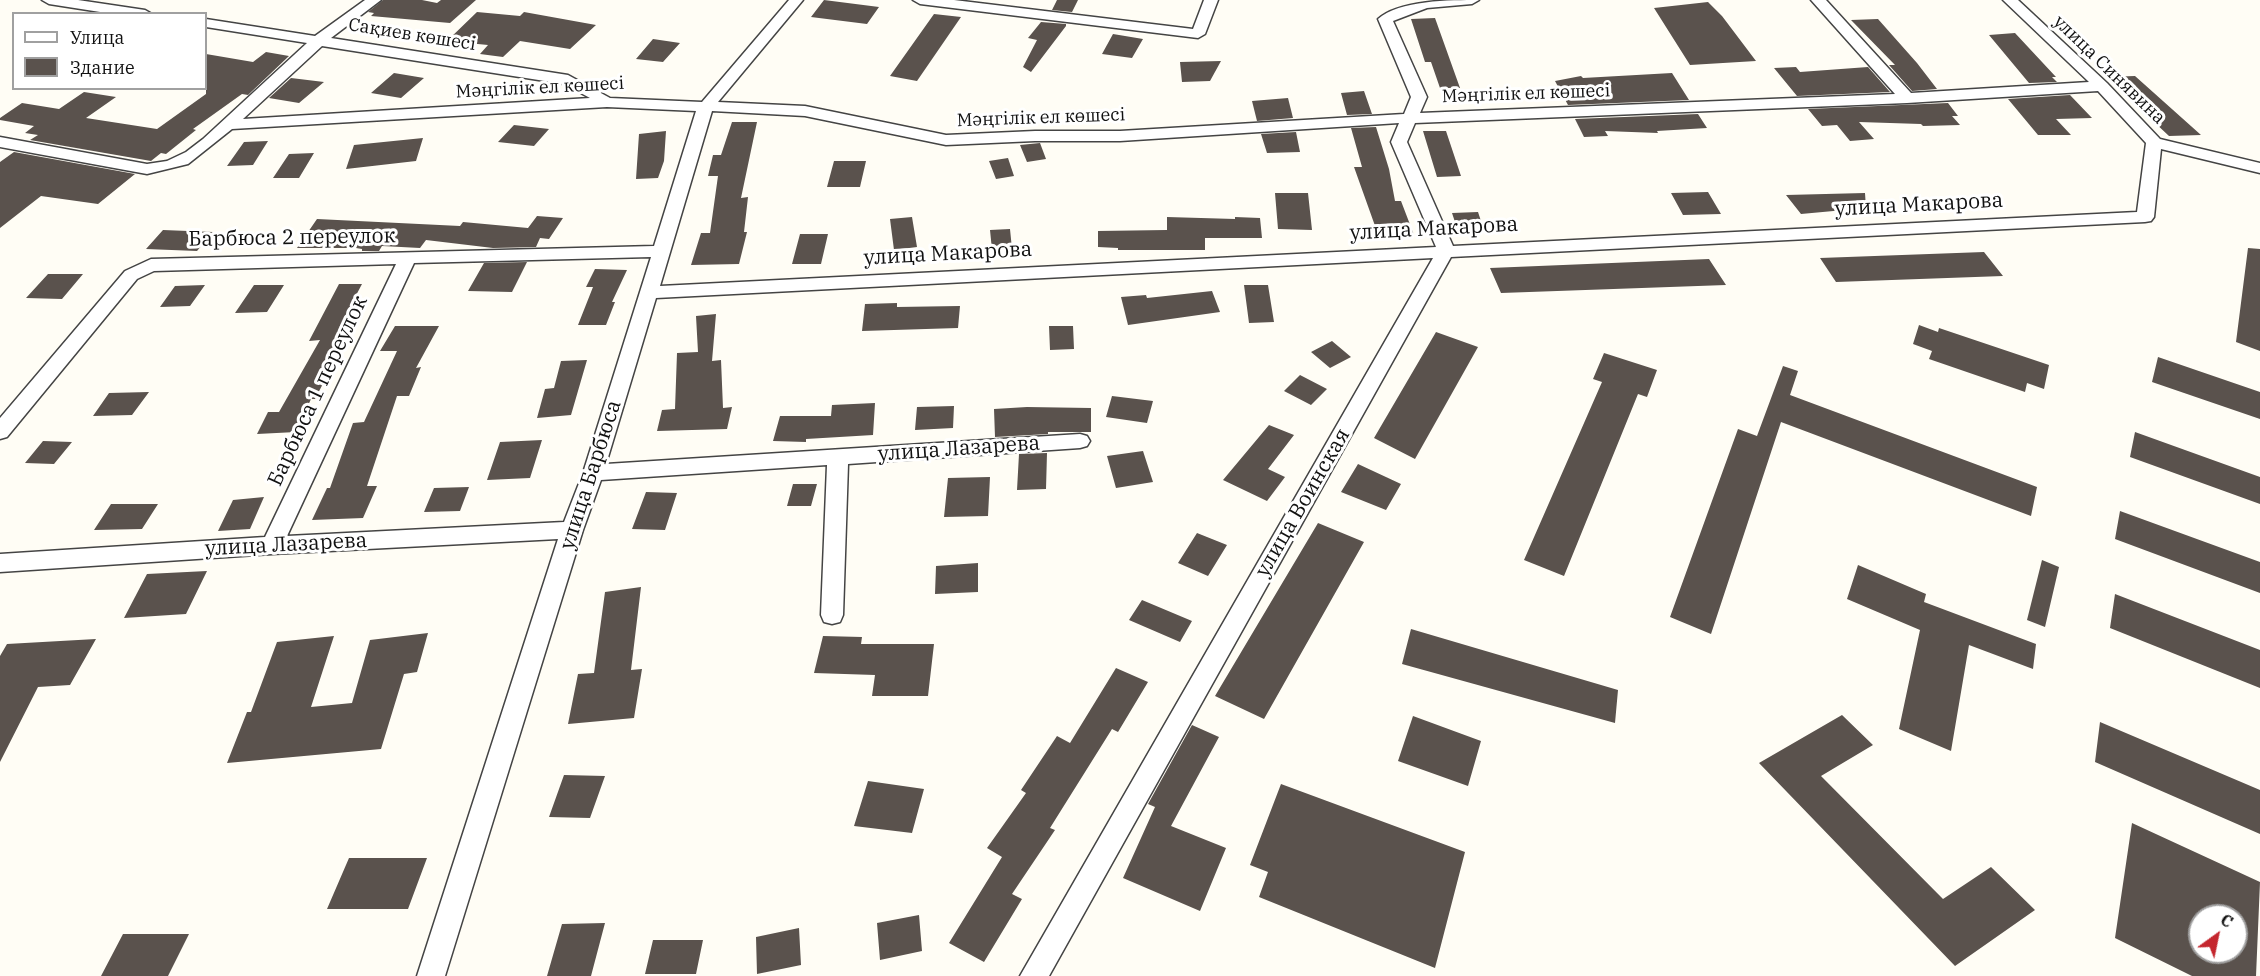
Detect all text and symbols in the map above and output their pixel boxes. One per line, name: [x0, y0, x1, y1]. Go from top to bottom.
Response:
street label: улица Синявина: [2049, 11, 2169, 129]
legend: [12, 12, 207, 90]
street label: Сақиев көшесі: [347, 14, 477, 56]
text: Улица: [70, 26, 124, 49]
text: Здание: [70, 56, 135, 79]
street label: Мәңгілік ел көшесі: [455, 73, 625, 103]
street label: Мәңгілік ел көшесі: [1441, 80, 1611, 108]
street label: Мәңгілік ел көшесі: [956, 104, 1126, 132]
street label: улица Макарова: [1834, 188, 2004, 222]
street label: улица Макарова: [1349, 212, 1519, 246]
street label: Барбюса 2 переулок: [188, 224, 396, 252]
street label: улица Макарова: [863, 237, 1033, 271]
street label: Барбюса 1 переулок: [263, 292, 373, 490]
street label: улица Барбюса: [555, 397, 627, 553]
street label: улица Воинская: [1250, 424, 1356, 582]
street label: улица Лазарева: [877, 431, 1041, 467]
street label: улица Лазарева: [204, 528, 368, 562]
north arrow: [2188, 904, 2248, 964]
text: С: [2217, 909, 2237, 932]

